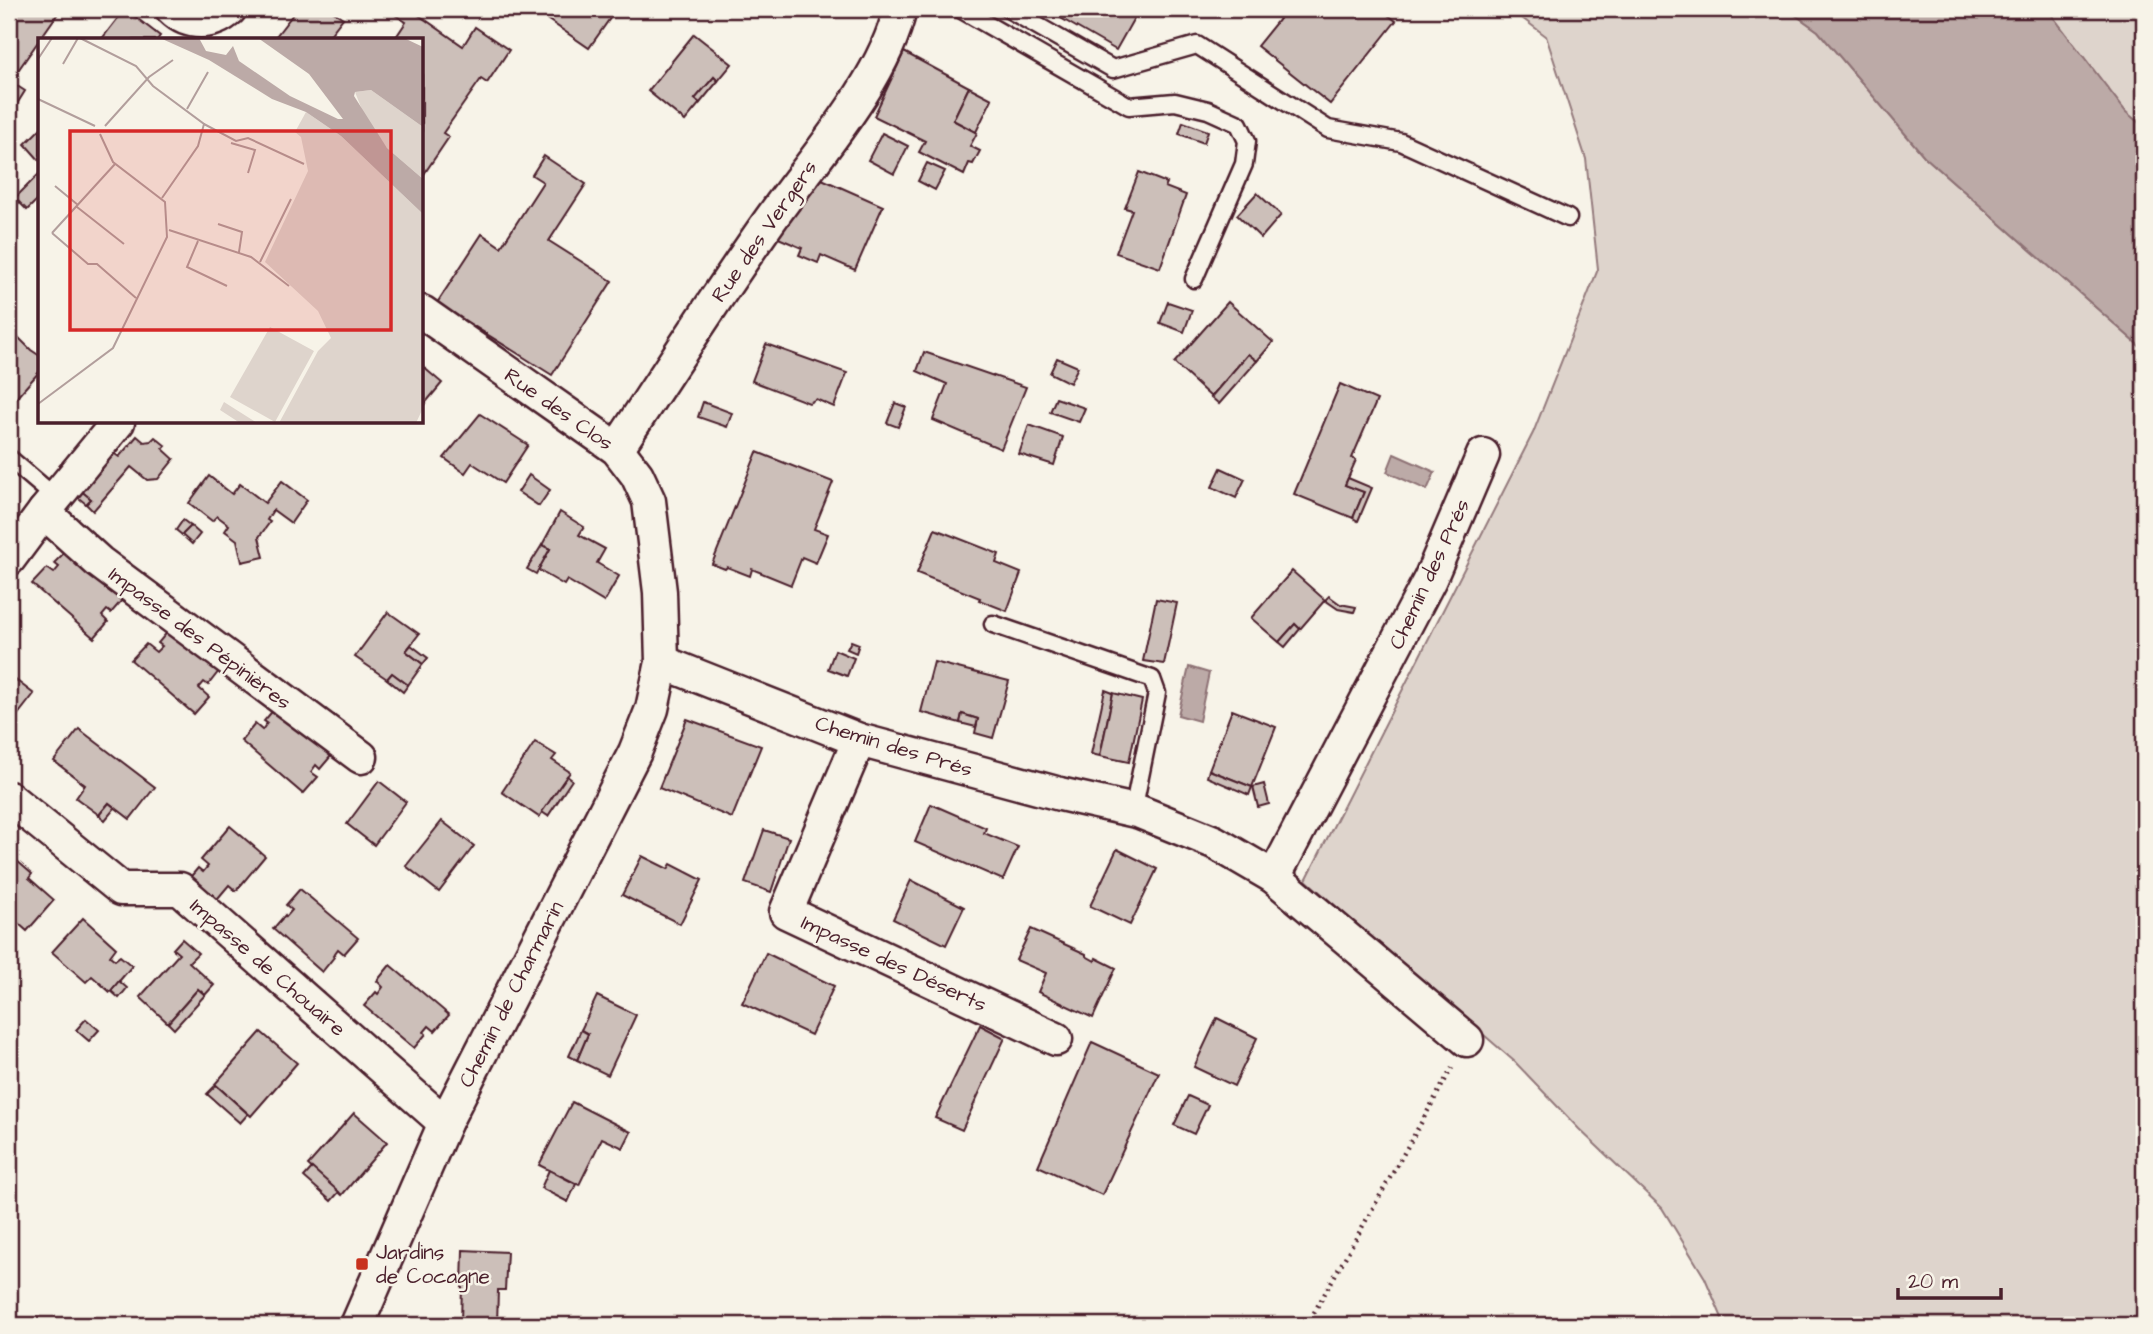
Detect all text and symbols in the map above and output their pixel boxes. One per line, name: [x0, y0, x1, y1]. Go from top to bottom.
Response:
inset map: [38, 38, 424, 424]
street label: Rue des Vergers: [705, 155, 826, 309]
street label: Rue des Clos: [498, 361, 619, 458]
street label: Chemin des Prés: [1382, 494, 1477, 654]
street label: Impasse des Pépinières: [102, 560, 297, 718]
street label: Chemin des Prés: [812, 709, 976, 784]
street label: Impasse de Chouaire: [183, 892, 352, 1044]
street label: Chemin de Charmarin: [452, 896, 571, 1092]
street label: Impasse des Déserts: [796, 908, 991, 1020]
place label: Jardins de Cocagne: [376, 1238, 490, 1293]
marker: Jardins de Cocagne: [354, 1256, 370, 1272]
scale bar: [1898, 1257, 2001, 1301]
text: 20 m: [1908, 1267, 1959, 1296]

